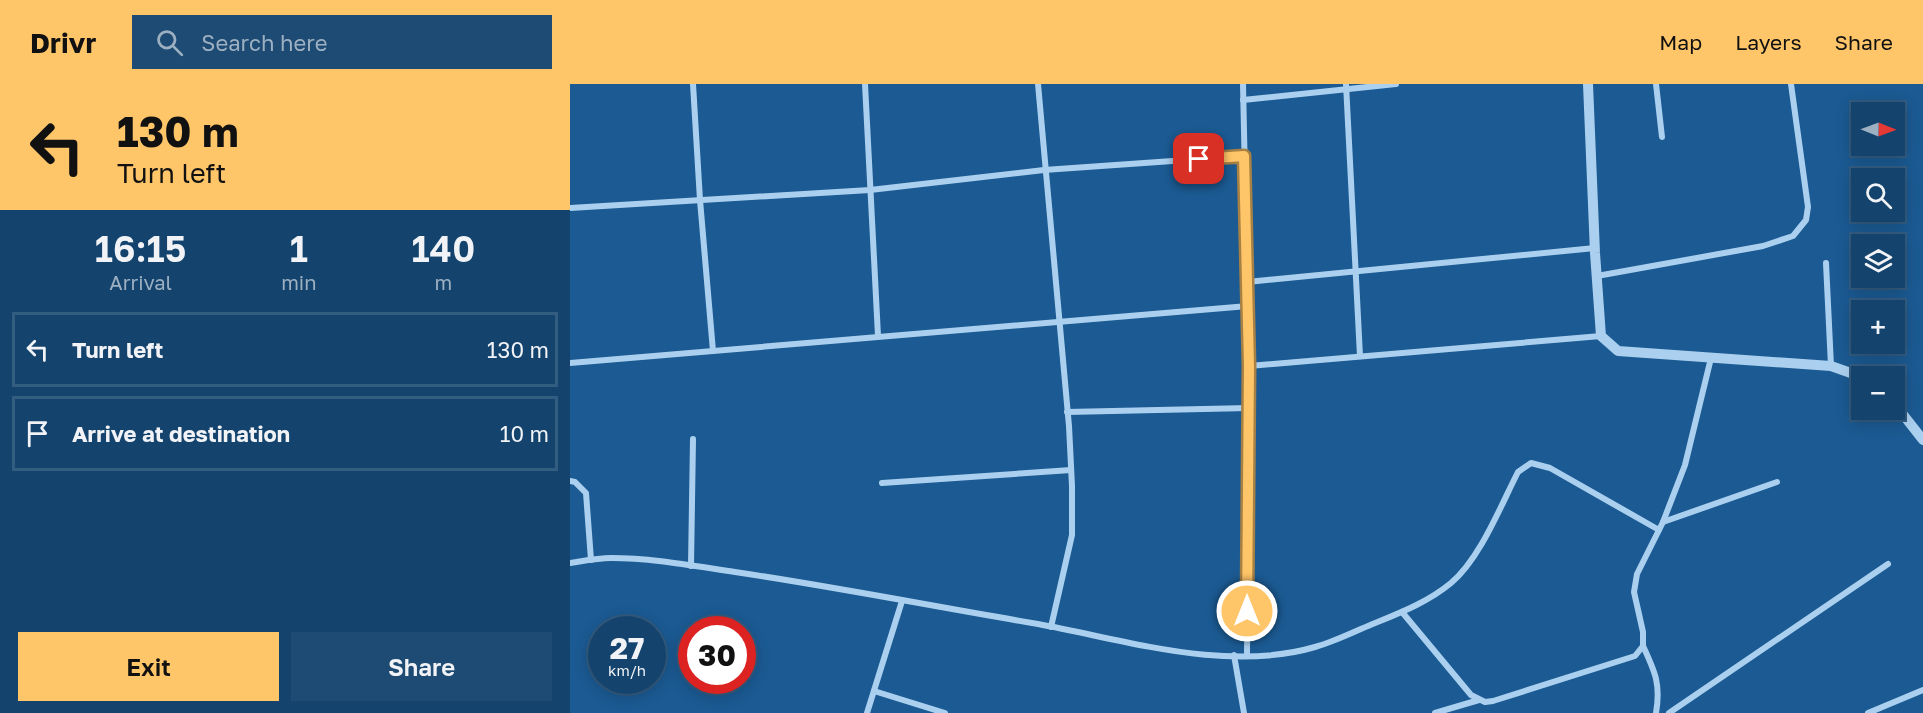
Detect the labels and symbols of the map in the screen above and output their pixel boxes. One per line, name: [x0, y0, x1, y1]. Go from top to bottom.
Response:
north arrow: [1851, 102, 1905, 156]
pin: [1173, 133, 1224, 184]
position arrow: [1215, 579, 1279, 643]
speed limit sign: 30: [678, 616, 756, 694]

